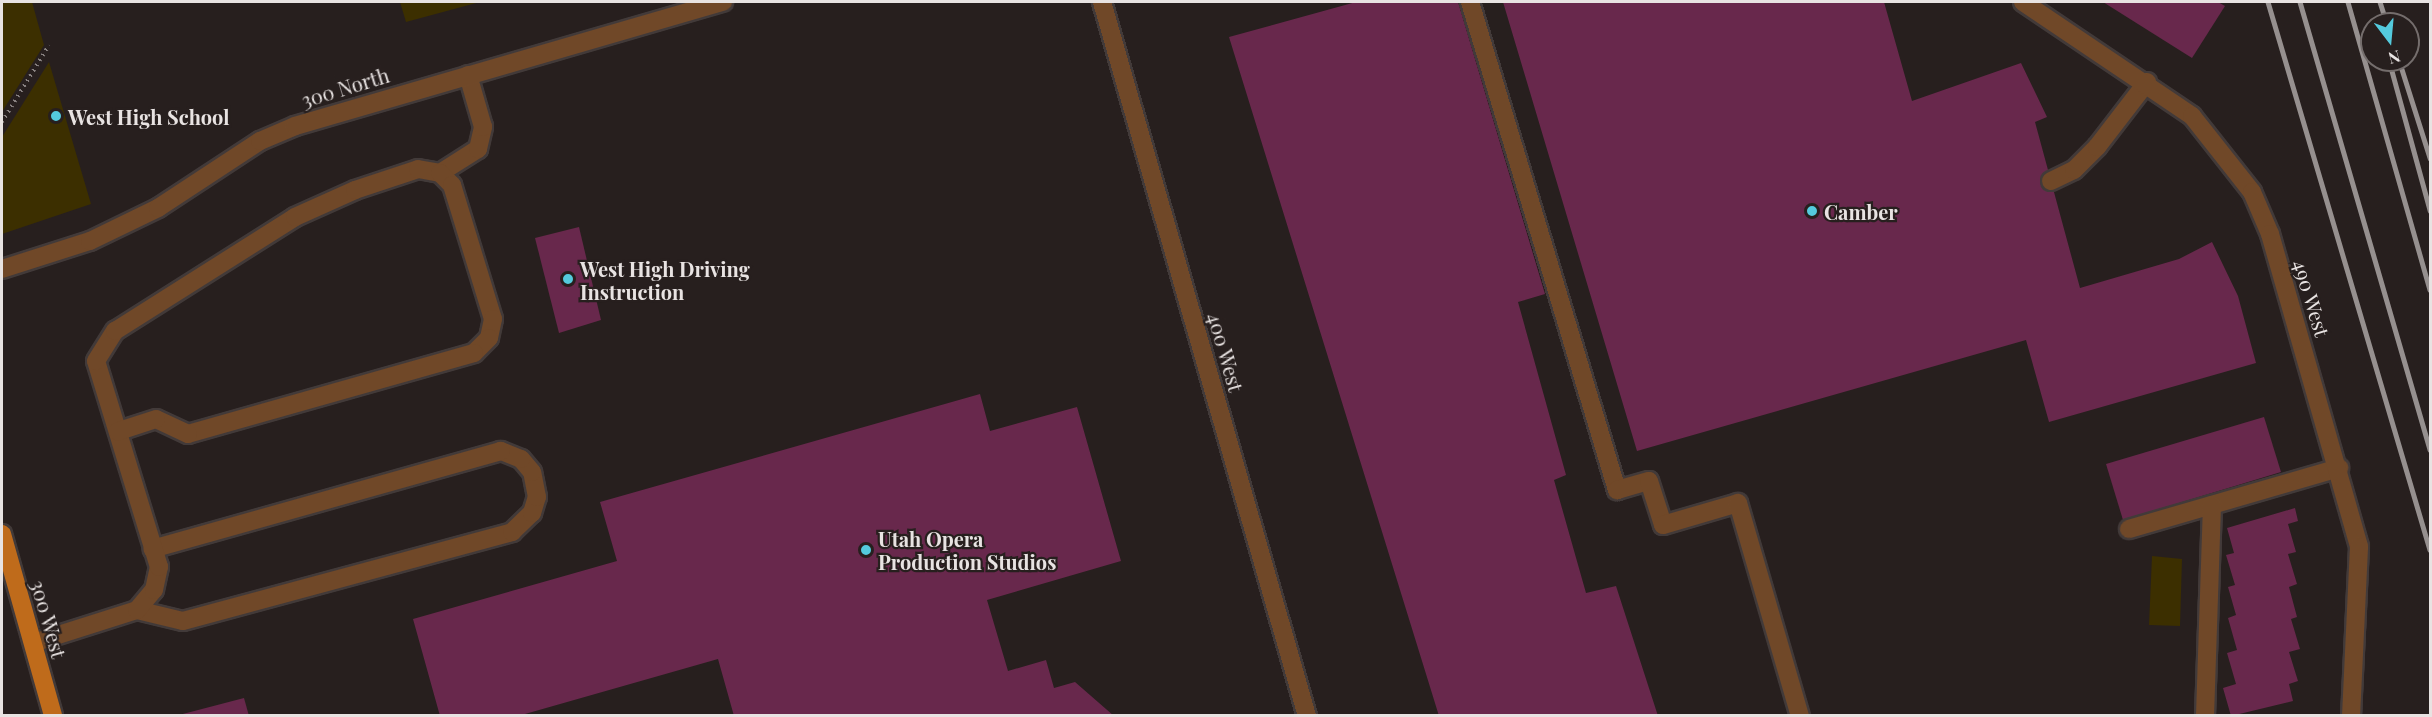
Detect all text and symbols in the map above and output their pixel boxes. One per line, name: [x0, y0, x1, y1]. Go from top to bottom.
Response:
north arrow: [2360, 12, 2420, 72]
text: N: [2386, 46, 2403, 70]
street label: 300 North: [298, 62, 392, 112]
place label: West High School: [68, 104, 230, 128]
marker: West High School: [49, 109, 63, 123]
place label: Camber: [1824, 199, 1898, 223]
marker: Camber: [1805, 204, 1819, 218]
place label: West High Driving Instruction: [580, 256, 750, 303]
street label: 490 West: [2289, 256, 2335, 340]
marker: West High Driving Instruction: [561, 272, 575, 286]
street label: 400 West: [1203, 309, 1249, 395]
place label: Utah Opera Production Studios: [878, 526, 1056, 573]
marker: Utah Opera Production Studios: [859, 543, 873, 557]
street label: 300 West: [26, 577, 72, 661]

